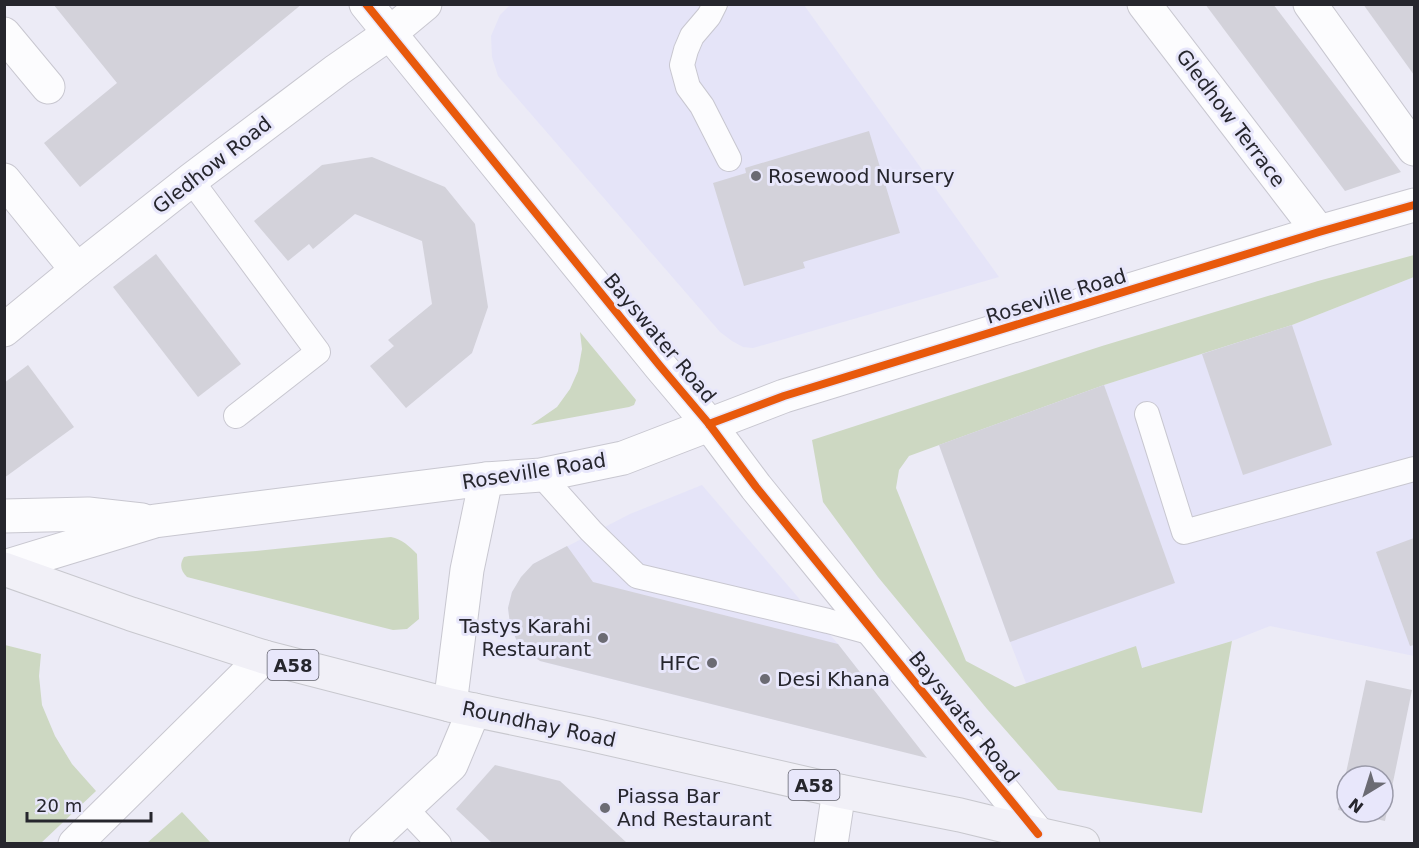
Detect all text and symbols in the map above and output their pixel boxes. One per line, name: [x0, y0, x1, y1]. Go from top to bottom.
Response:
street label: Gledhow Terrace: [1171, 44, 1291, 192]
street label: Gledhow Road: [148, 111, 276, 219]
place label: Rosewood Nursery: [768, 164, 955, 188]
marker: Rosewood Nursery: [749, 169, 763, 183]
street label: Roseville Road: [983, 263, 1129, 329]
street label: Bayswater Road: [599, 268, 721, 408]
street label: Roseville Road: [460, 448, 608, 494]
place label: Tastys Karahi Restaurant: [458, 614, 591, 661]
marker: Tastys Karahi Restaurant: [596, 631, 610, 645]
street label: Bayswater Road: [904, 647, 1024, 787]
road number: A58: [268, 650, 318, 680]
place label: HFC: [659, 651, 700, 675]
marker: HFC: [705, 656, 719, 670]
place label: Desi Khana: [777, 667, 890, 691]
marker: Desi Khana: [758, 672, 772, 686]
street label: Roundhay Road: [460, 696, 618, 752]
north arrow: [1335, 764, 1395, 824]
road number: A58: [788, 770, 840, 800]
place label: Piassa Bar And Restaurant: [617, 784, 772, 831]
scale bar: [27, 785, 152, 823]
text: N: [1345, 794, 1367, 817]
text: 20 m: [36, 795, 82, 816]
marker: Piassa Bar And Restaurant: [598, 801, 612, 815]

